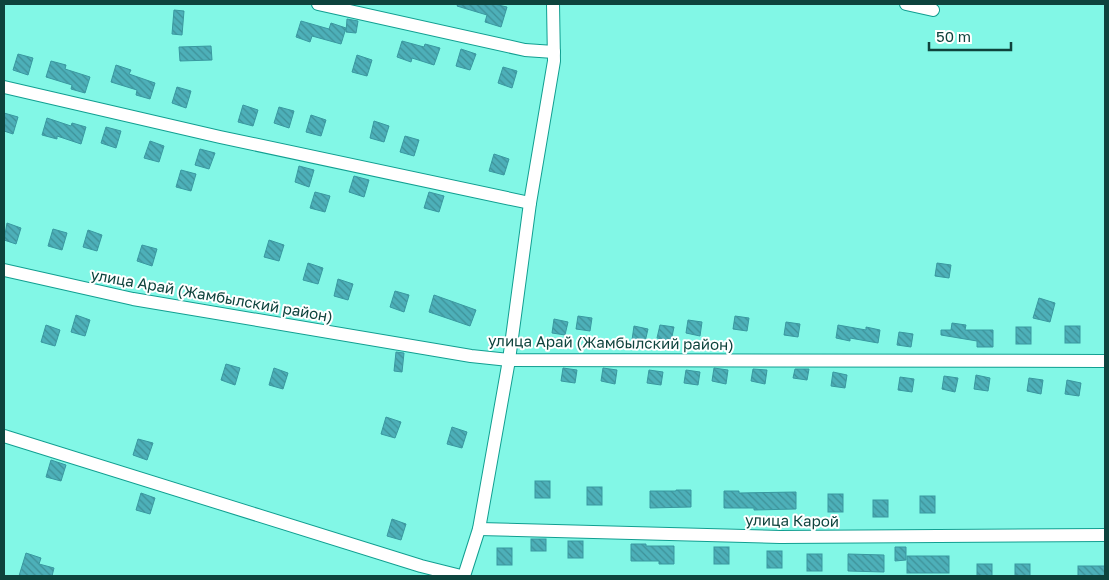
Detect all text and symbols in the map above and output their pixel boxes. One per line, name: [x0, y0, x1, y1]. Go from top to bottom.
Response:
scale bar: [929, 20, 1012, 52]
text: 50 m: [936, 27, 971, 45]
street label: улица Арай (Жамбылский район): [89, 265, 335, 325]
street label: улица Арай (Жамбылский район): [488, 331, 734, 353]
street label: улица Карой: [745, 510, 839, 530]

